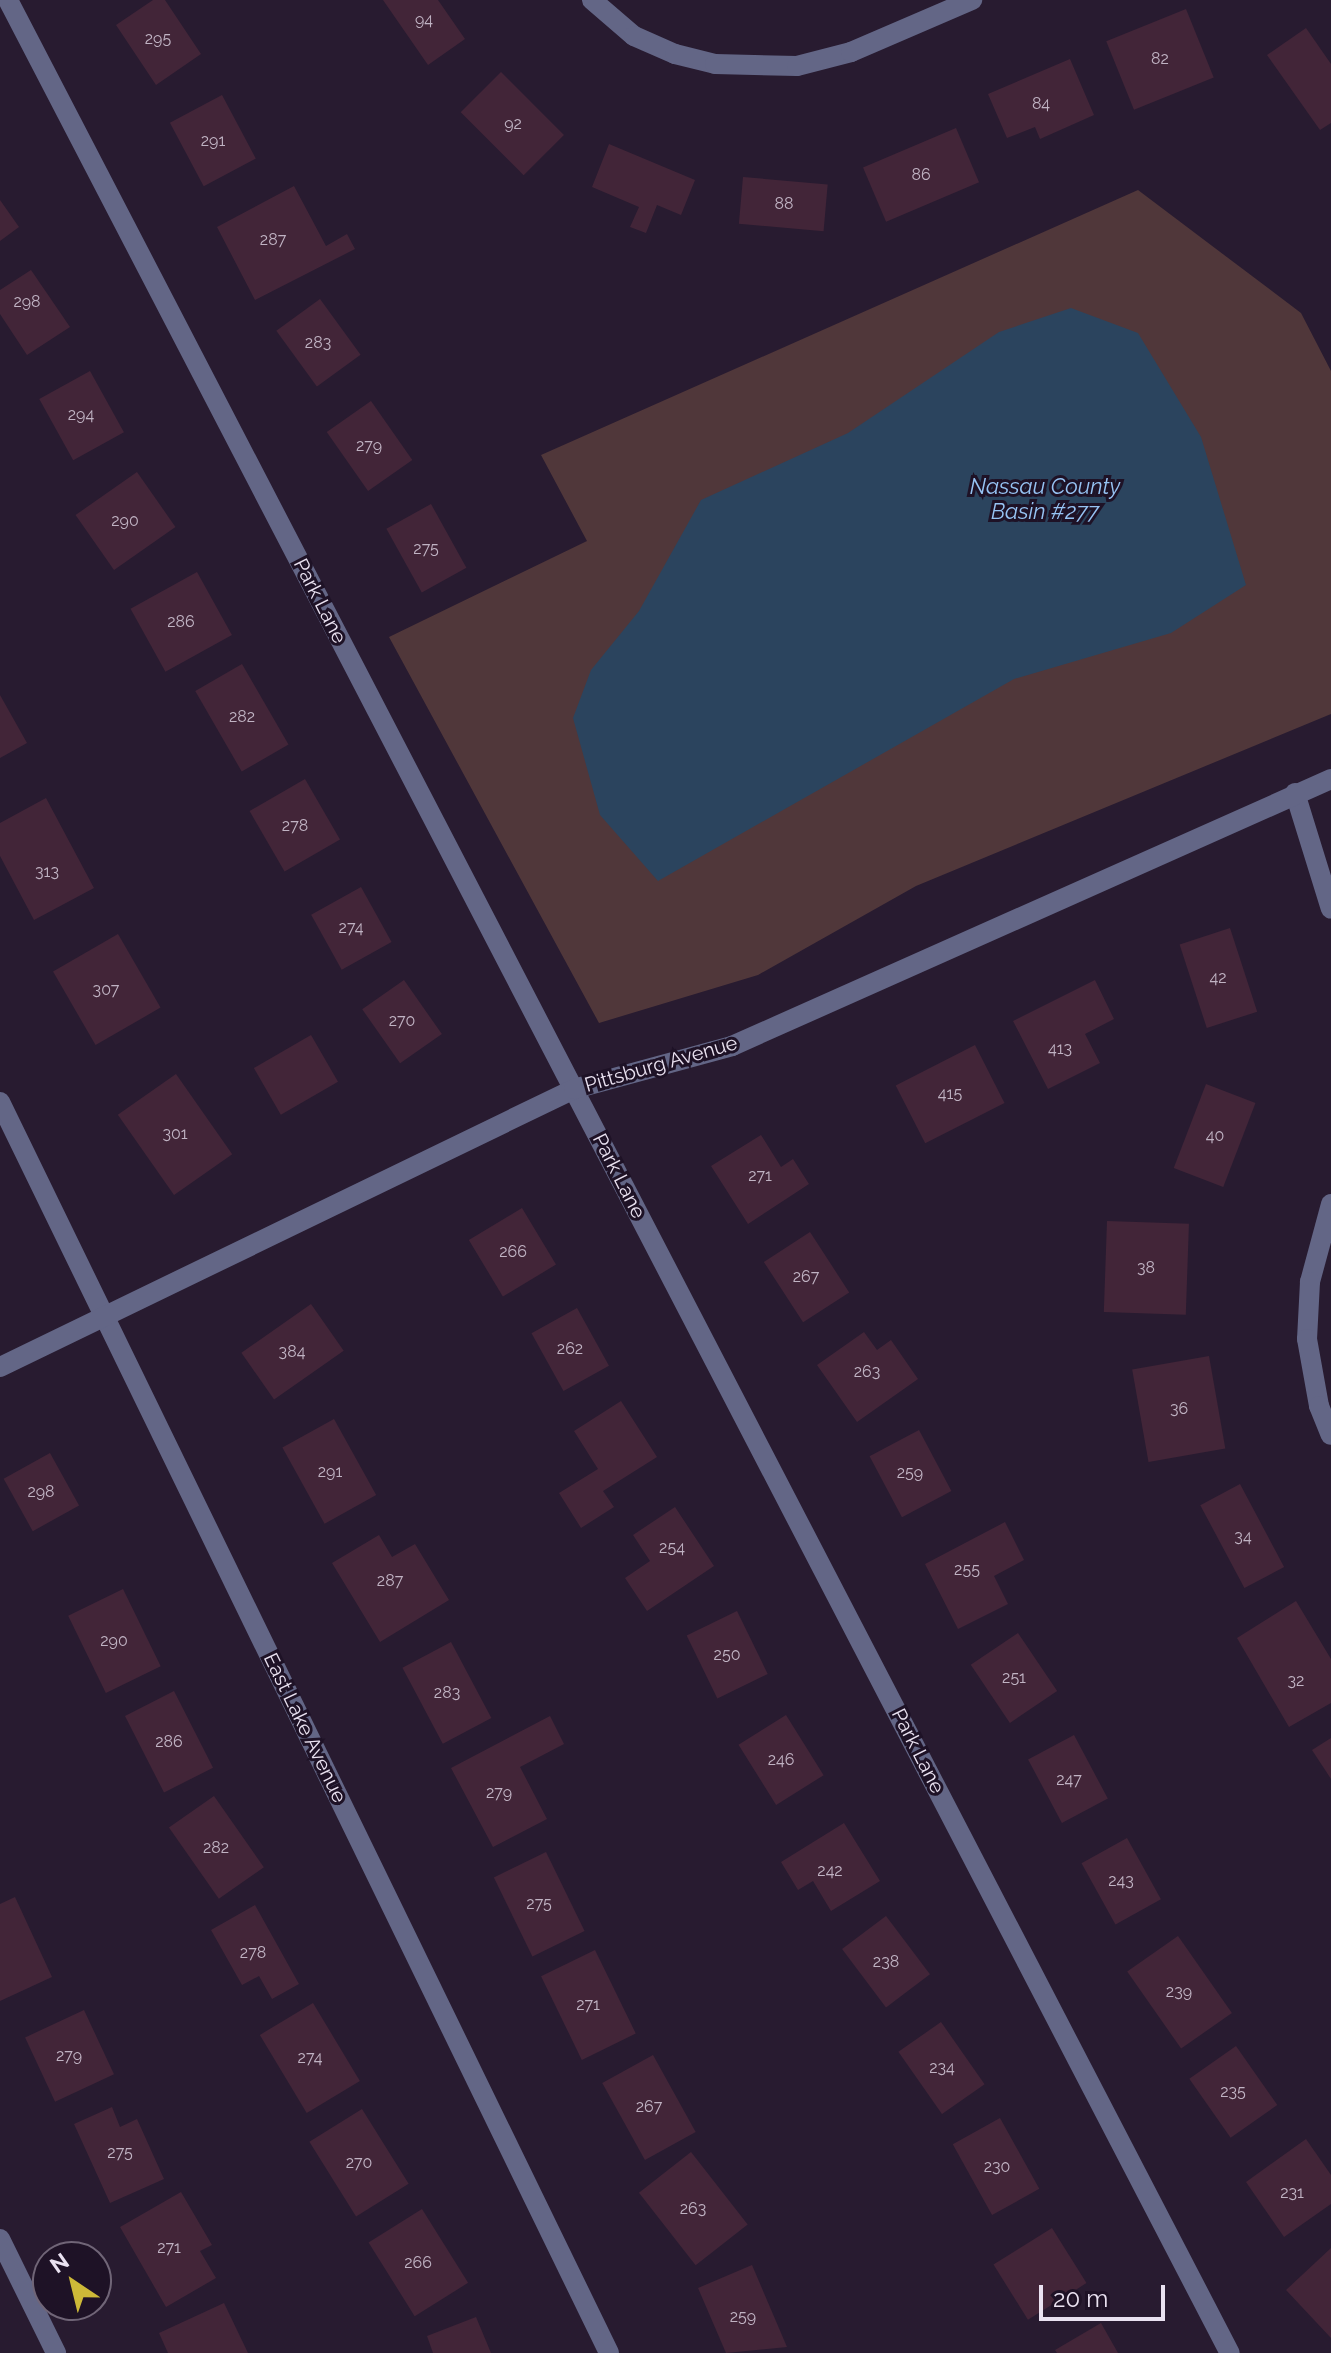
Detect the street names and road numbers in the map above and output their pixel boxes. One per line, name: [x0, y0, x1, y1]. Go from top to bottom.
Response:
street label: Park Lane: [288, 555, 352, 647]
street label: Pittsburg Avenue: [582, 1031, 740, 1097]
street label: Park Lane: [587, 1130, 651, 1222]
street label: East Lake Avenue: [258, 1649, 352, 1807]
street label: Park Lane: [886, 1705, 950, 1797]

